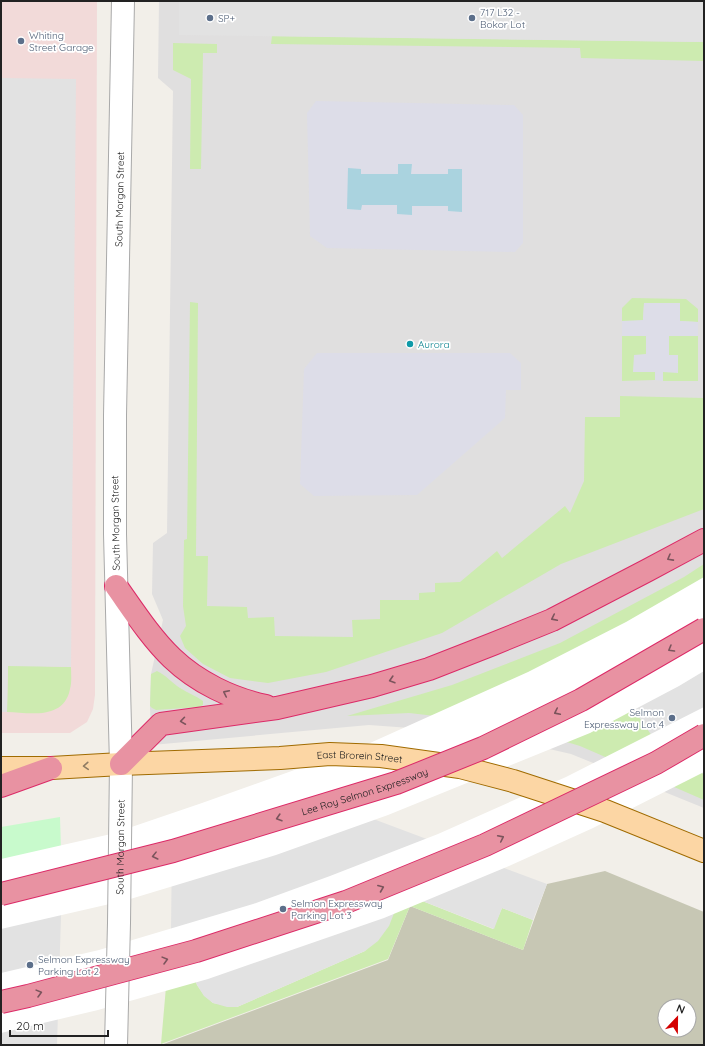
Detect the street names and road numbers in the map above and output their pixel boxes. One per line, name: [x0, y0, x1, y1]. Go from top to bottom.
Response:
street label: South Morgan Street: [112, 151, 127, 247]
street label: South Morgan Street: [108, 475, 123, 571]
street label: East Brorein Street: [316, 748, 404, 766]
street label: Lee Roy Selmon Expressway: [300, 765, 430, 818]
street label: South Morgan Street: [113, 799, 128, 895]

